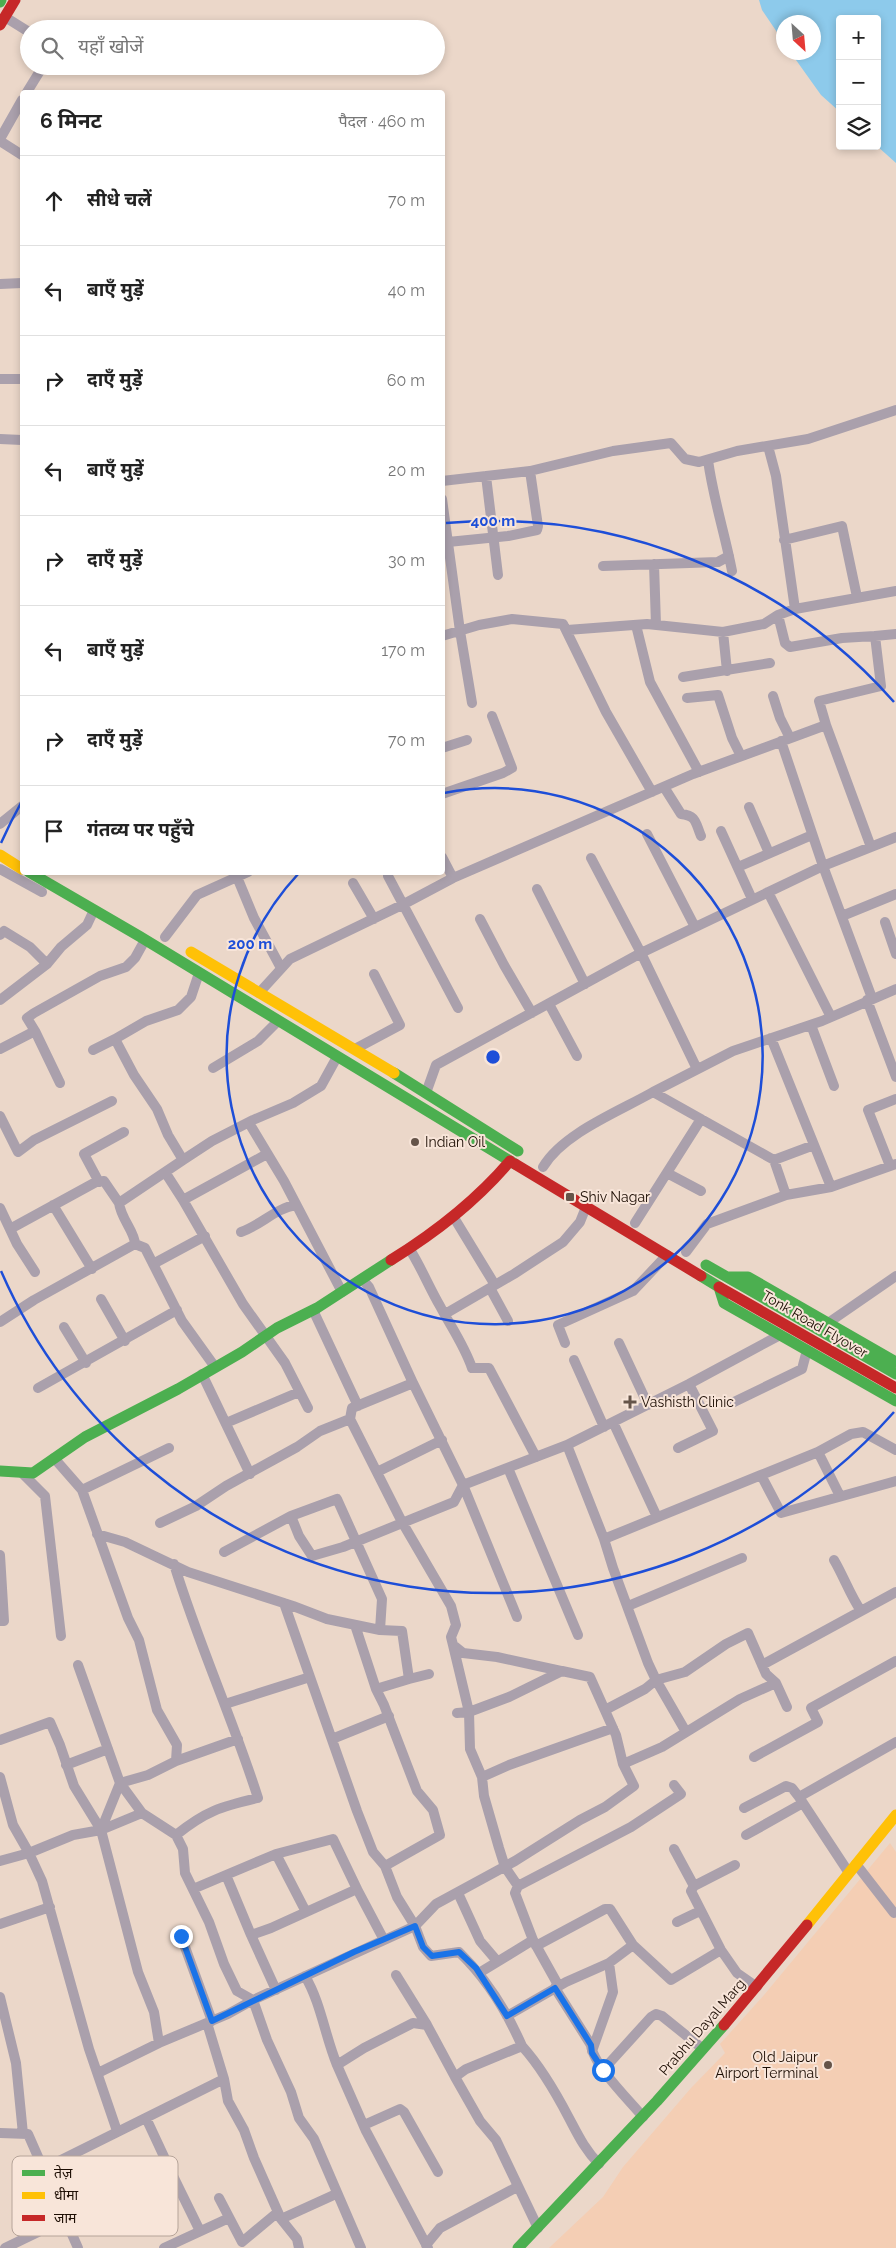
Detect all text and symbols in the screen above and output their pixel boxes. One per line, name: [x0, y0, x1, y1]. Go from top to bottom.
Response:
north arrow: [776, 15, 821, 60]
map controls: [836, 15, 881, 150]
button: +: [836, 15, 881, 60]
search box: [20, 20, 445, 75]
icon: search: [38, 34, 66, 62]
text: यहाँ खोजें: [78, 35, 143, 57]
button: −: [836, 60, 881, 105]
button: layers: [836, 105, 881, 150]
text: 6 मिनट: [40, 108, 102, 133]
text: पैदल · 460 m: [338, 112, 425, 131]
icon: ahead: [40, 187, 68, 215]
text: सीधे चलें: [87, 188, 151, 210]
text: 70 m: [388, 191, 425, 210]
icon: left: [40, 277, 68, 305]
text: बाएँ मुड़ें: [87, 278, 144, 300]
text: 40 m: [388, 281, 425, 300]
icon: right: [40, 367, 68, 395]
text: दाएँ मुड़ें: [87, 368, 143, 390]
text: 60 m: [387, 371, 425, 390]
icon: left: [40, 457, 68, 485]
text: बाएँ मुड़ें: [87, 458, 144, 480]
text: 20 m: [388, 461, 425, 480]
text: 400 m: [471, 512, 515, 530]
icon: right: [40, 547, 68, 575]
text: दाएँ मुड़ें: [87, 548, 143, 570]
text: 30 m: [388, 551, 425, 570]
icon: left: [40, 637, 68, 665]
text: बाएँ मुड़ें: [87, 638, 144, 660]
text: 170 m: [381, 641, 425, 660]
icon: right: [40, 727, 68, 755]
text: दाएँ मुड़ें: [87, 728, 143, 750]
text: 70 m: [388, 731, 425, 750]
icon: arrive: [40, 817, 68, 845]
text: गंतव्य पर पहुँचे: [87, 818, 194, 840]
text: 200 m: [228, 935, 272, 953]
centre of rings: [484, 1048, 502, 1066]
place label: Indian Oil: [425, 1134, 485, 1150]
marker: Indian Oil: [409, 1136, 421, 1148]
place label: Shiv Nagar: [580, 1189, 650, 1205]
marker: Shiv Nagar: [564, 1191, 576, 1203]
street label: Tonk Road Flyover: [759, 1287, 871, 1361]
place label: Vashisth Clinic: [641, 1394, 734, 1410]
marker: Vashisth Clinic: [623, 1395, 637, 1409]
route end: [170, 1925, 193, 1948]
street label: Prabhu Dayal Marg: [656, 1976, 748, 2078]
place label: Old Jaipur Airport Terminal: [715, 2049, 818, 2081]
route start: [592, 2059, 615, 2082]
marker: Old Jaipur Airport Terminal: [822, 2059, 834, 2071]
legend: [12, 2156, 178, 2236]
text: तेज़: [54, 2164, 73, 2181]
text: धीमा: [54, 2187, 79, 2203]
text: जाम: [54, 2210, 77, 2226]

